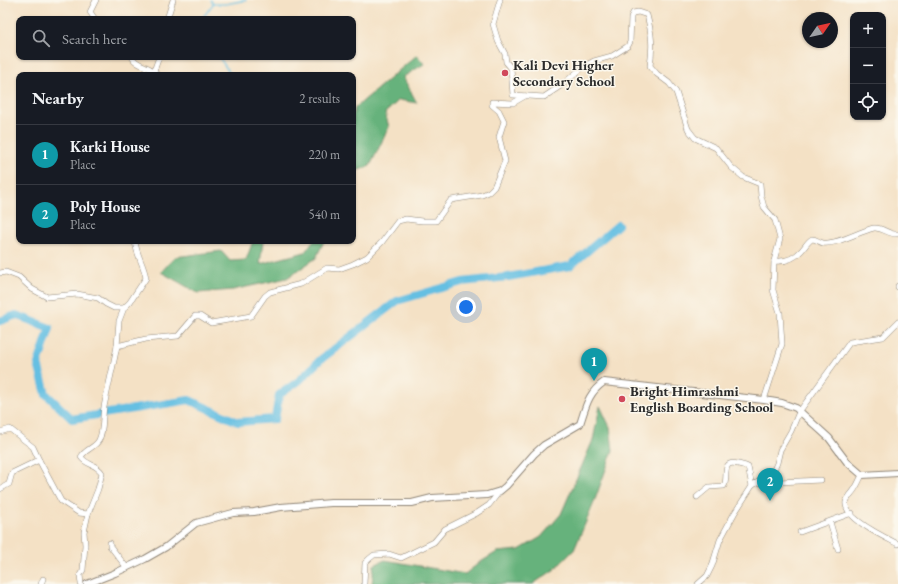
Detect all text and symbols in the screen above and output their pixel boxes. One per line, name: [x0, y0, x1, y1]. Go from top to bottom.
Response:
north arrow: [802, 12, 838, 48]
map controls: [850, 12, 886, 120]
button: +: [850, 12, 886, 48]
search box: [16, 16, 356, 60]
icon: search: [30, 27, 52, 49]
text: Search here: [62, 29, 127, 48]
button: −: [850, 48, 886, 84]
place label: Kali Devi Higher Secondary School: [513, 56, 615, 90]
marker: Kali Devi Higher Secondary School: [500, 68, 510, 78]
button: locate: [850, 84, 886, 120]
text: Nearby: [32, 87, 84, 109]
text: 2 results: [299, 90, 340, 107]
text: Karki House: [70, 137, 150, 156]
text: 1: [42, 146, 48, 163]
text: 220 m: [309, 146, 340, 163]
text: Place: [70, 156, 96, 173]
text: Poly House: [70, 197, 140, 216]
text: 2: [42, 206, 48, 223]
text: 540 m: [309, 206, 340, 223]
text: Place: [70, 216, 96, 233]
your location: [456, 297, 476, 317]
pin: 1: [581, 348, 607, 381]
place label: Bright Himrashmi English Boarding School: [630, 382, 773, 416]
marker: Bright Himrashmi English Boarding School: [617, 394, 627, 404]
pin: 2: [757, 468, 783, 501]

